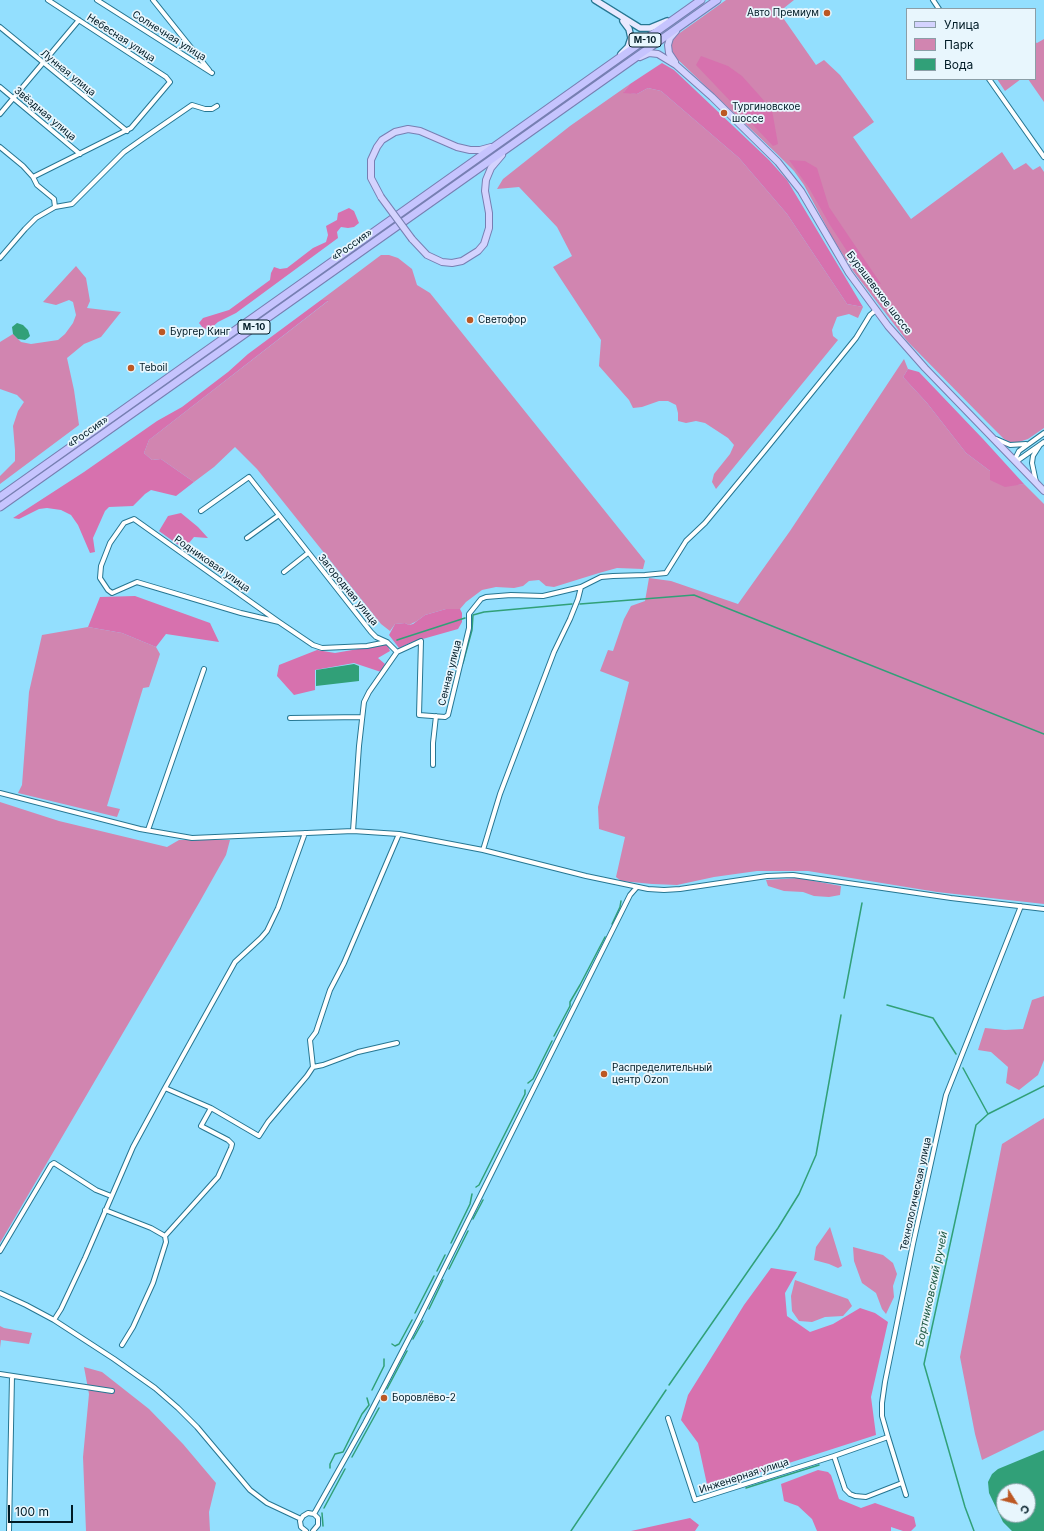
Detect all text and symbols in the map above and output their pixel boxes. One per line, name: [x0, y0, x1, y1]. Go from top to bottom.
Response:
place label: Авто Премиум: [747, 7, 819, 19]
street label: Солнечная улица: [130, 8, 208, 64]
marker: Авто Премиум: [822, 8, 832, 18]
legend: [906, 8, 1036, 80]
street label: Небесная улица: [85, 11, 157, 65]
text: Улица: [944, 17, 979, 32]
road number: М-10: [629, 33, 661, 47]
text: Парк: [944, 37, 974, 52]
street label: Лунная улица: [38, 47, 98, 99]
text: Вода: [944, 57, 973, 72]
street label: Звёздная улица: [12, 85, 78, 143]
place label: Тургиновское шоссе: [732, 101, 800, 124]
marker: Тургиновское шоссе: [719, 108, 729, 118]
street label: «Россия»: [329, 227, 375, 263]
street label: Бурашевское шоссе: [844, 249, 914, 337]
place label: Светофор: [478, 314, 526, 326]
marker: Светофор: [465, 315, 475, 325]
road number: М-10: [238, 320, 270, 334]
place label: Бургер Кинг: [170, 326, 230, 338]
marker: Бургер Кинг: [157, 327, 167, 337]
place label: Teboil: [139, 362, 167, 374]
marker: Teboil: [126, 363, 136, 373]
street label: «Россия»: [65, 414, 111, 450]
street label: Родниковая улица: [172, 533, 252, 595]
street label: Загородная улица: [315, 552, 381, 628]
street label: Сенная улица: [436, 639, 464, 707]
place label: Распределительный центр Ozon: [612, 1062, 712, 1086]
marker: Распределительный центр Ozon: [599, 1069, 609, 1079]
street label: Технологическая улица: [898, 1136, 934, 1252]
water label: Бортниковский ручей: [913, 1230, 951, 1348]
place label: Боровлёво-2: [392, 1392, 456, 1404]
marker: Боровлёво-2: [379, 1393, 389, 1403]
street label: Инженерная улица: [698, 1456, 790, 1496]
north arrow: [996, 1483, 1036, 1523]
scale bar: [10, 1497, 75, 1523]
text: С: [1017, 1502, 1033, 1517]
text: 100 m: [15, 1504, 49, 1519]

